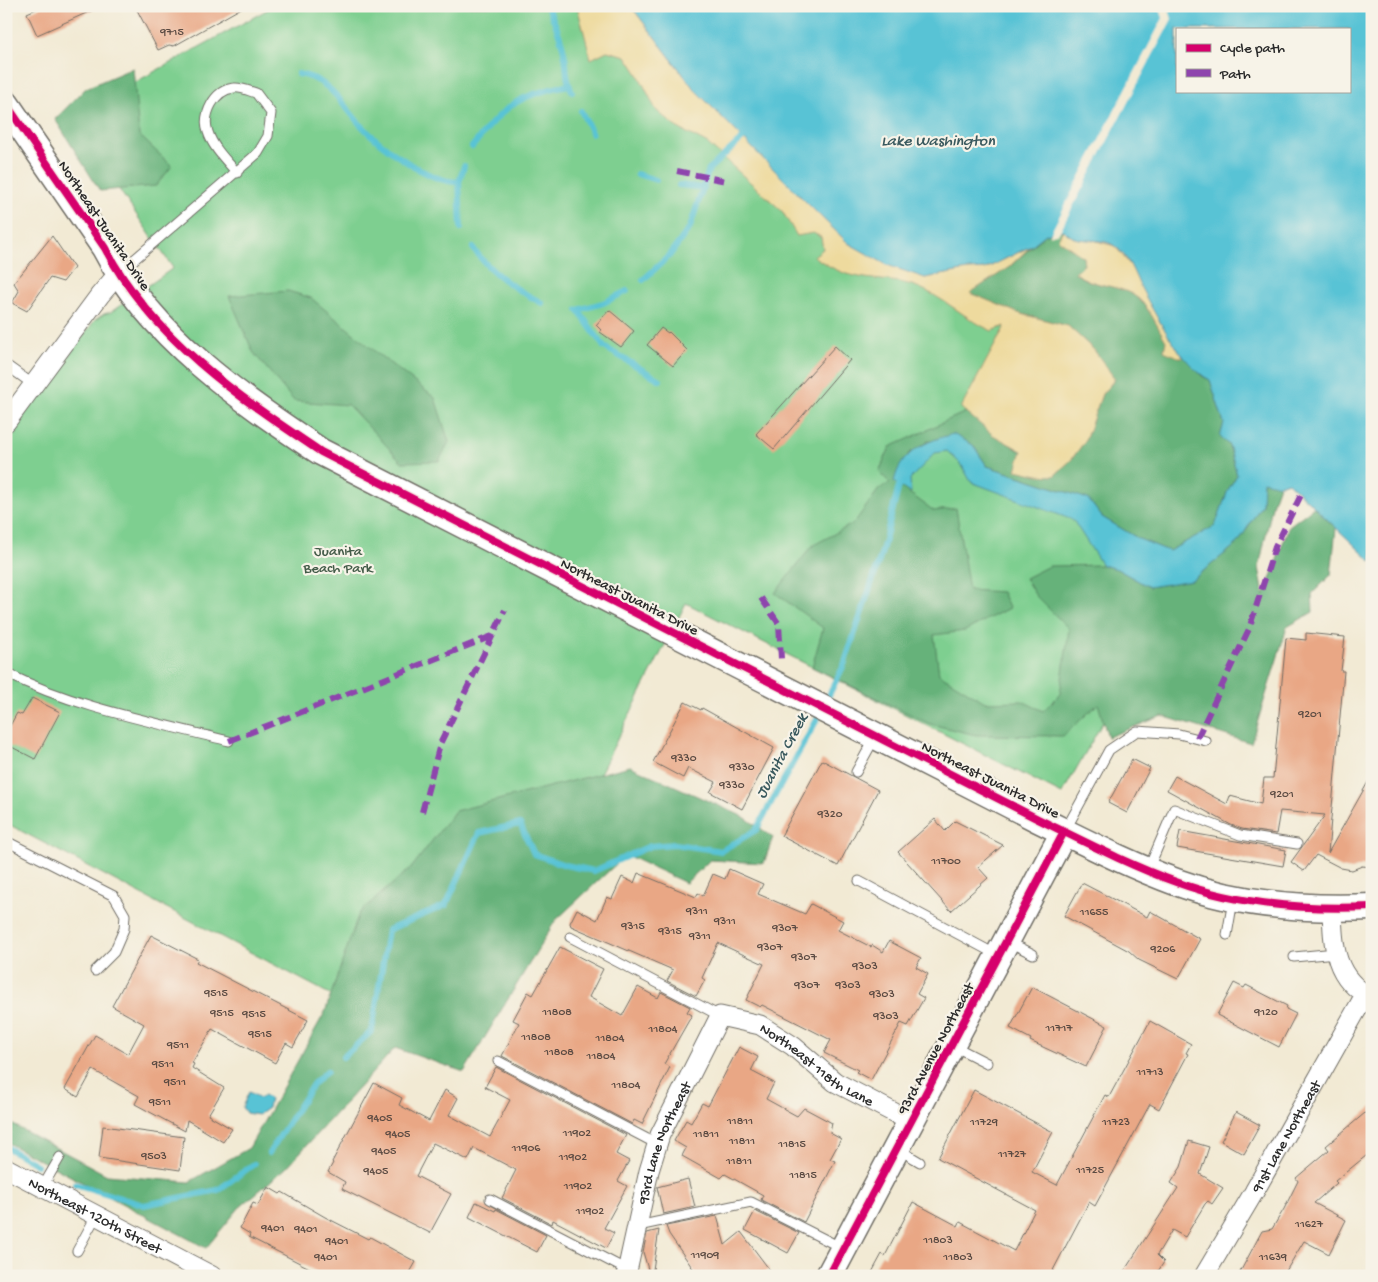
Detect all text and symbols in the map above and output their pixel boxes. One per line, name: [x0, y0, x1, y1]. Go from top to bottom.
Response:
house number: 9715: [159, 26, 184, 40]
legend: [1176, 28, 1350, 92]
text: Cycle path: [1220, 40, 1285, 58]
text: Path: [1219, 66, 1251, 84]
water label: Lake Washington: [881, 133, 995, 152]
street label: Northeast Juanita Drive: [53, 158, 154, 295]
park label: Juanita Beach Park: [302, 543, 374, 578]
street label: Northeast Juanita Drive: [557, 555, 701, 641]
house number: 9201: [1297, 708, 1322, 722]
water label: Juanita Creek: [753, 709, 814, 802]
street label: Northeast Juanita Drive: [918, 738, 1062, 824]
house number: 9330: [670, 752, 697, 766]
house number: 9330: [728, 761, 755, 775]
house number: 9330: [718, 779, 745, 793]
house number: 9201: [1269, 788, 1294, 802]
house number: 9320: [817, 808, 843, 822]
house number: 11700: [930, 855, 961, 869]
house number: 9311: [685, 905, 708, 919]
house number: 11655: [1079, 906, 1108, 920]
house number: 9311: [713, 915, 736, 929]
house number: 9315: [620, 920, 645, 934]
house number: 9307: [771, 922, 798, 936]
house number: 9315: [657, 925, 682, 939]
house number: 9311: [688, 930, 711, 944]
house number: 9307: [756, 941, 783, 955]
house number: 9206: [1150, 943, 1176, 957]
house number: 9307: [790, 951, 817, 965]
house number: 9303: [851, 960, 878, 974]
street label: 93rd Avenue Northeast: [894, 978, 980, 1119]
house number: 9307: [793, 979, 820, 993]
house number: 9303: [834, 979, 861, 993]
house number: 9515: [203, 987, 228, 1001]
house number: 9303: [868, 988, 895, 1002]
house number: 11808: [541, 1006, 572, 1020]
house number: 9120: [1253, 1006, 1278, 1020]
house number: 9515: [209, 1007, 234, 1021]
house number: 9515: [241, 1008, 266, 1022]
house number: 9303: [872, 1010, 899, 1024]
street label: Northeast 118th Lane: [756, 1020, 876, 1112]
house number: 11717: [1044, 1022, 1073, 1036]
house number: 11804: [648, 1023, 678, 1037]
house number: 9515: [247, 1028, 272, 1042]
house number: 11808: [520, 1031, 551, 1045]
house number: 11804: [595, 1032, 625, 1046]
house number: 9511: [166, 1039, 189, 1053]
house number: 11808: [543, 1046, 574, 1060]
house number: 11804: [586, 1050, 616, 1064]
house number: 9511: [151, 1058, 174, 1072]
house number: 11713: [1135, 1066, 1164, 1080]
house number: 9511: [163, 1076, 186, 1090]
street label: 91st Lane Northeast: [1248, 1076, 1327, 1197]
street label: 93rd Lane Northeast: [635, 1078, 697, 1207]
house number: 11804: [611, 1079, 641, 1093]
house number: 9511: [148, 1096, 171, 1110]
house number: 9405: [367, 1112, 392, 1126]
house number: 11811: [726, 1115, 753, 1129]
house number: 11729: [969, 1116, 998, 1130]
house number: 11723: [1101, 1116, 1130, 1130]
house number: 11902: [562, 1127, 591, 1141]
house number: 9405: [385, 1128, 410, 1142]
house number: 11811: [692, 1128, 719, 1142]
house number: 11811: [728, 1135, 755, 1149]
house number: 11815: [777, 1138, 806, 1152]
house number: 11906: [511, 1142, 541, 1156]
house number: 9405: [371, 1145, 396, 1159]
house number: 11727: [997, 1148, 1027, 1162]
house number: 9503: [140, 1150, 167, 1164]
house number: 11902: [558, 1151, 587, 1165]
house number: 11811: [725, 1155, 752, 1169]
house number: 11725: [1075, 1164, 1104, 1178]
house number: 9405: [363, 1165, 388, 1179]
house number: 11815: [788, 1169, 817, 1183]
street label: Northeast 120th Street: [25, 1174, 166, 1260]
house number: 11902: [563, 1180, 592, 1194]
house number: 11902: [575, 1205, 604, 1219]
house number: 11627: [1294, 1218, 1324, 1232]
house number: 9401: [260, 1222, 285, 1236]
house number: 9401: [293, 1223, 318, 1237]
house number: 11803: [922, 1234, 953, 1248]
house number: 9401: [324, 1235, 349, 1249]
house number: 11909: [690, 1249, 719, 1263]
house number: 9401: [313, 1251, 338, 1265]
house number: 11803: [942, 1251, 973, 1265]
house number: 11639: [1258, 1251, 1287, 1265]

